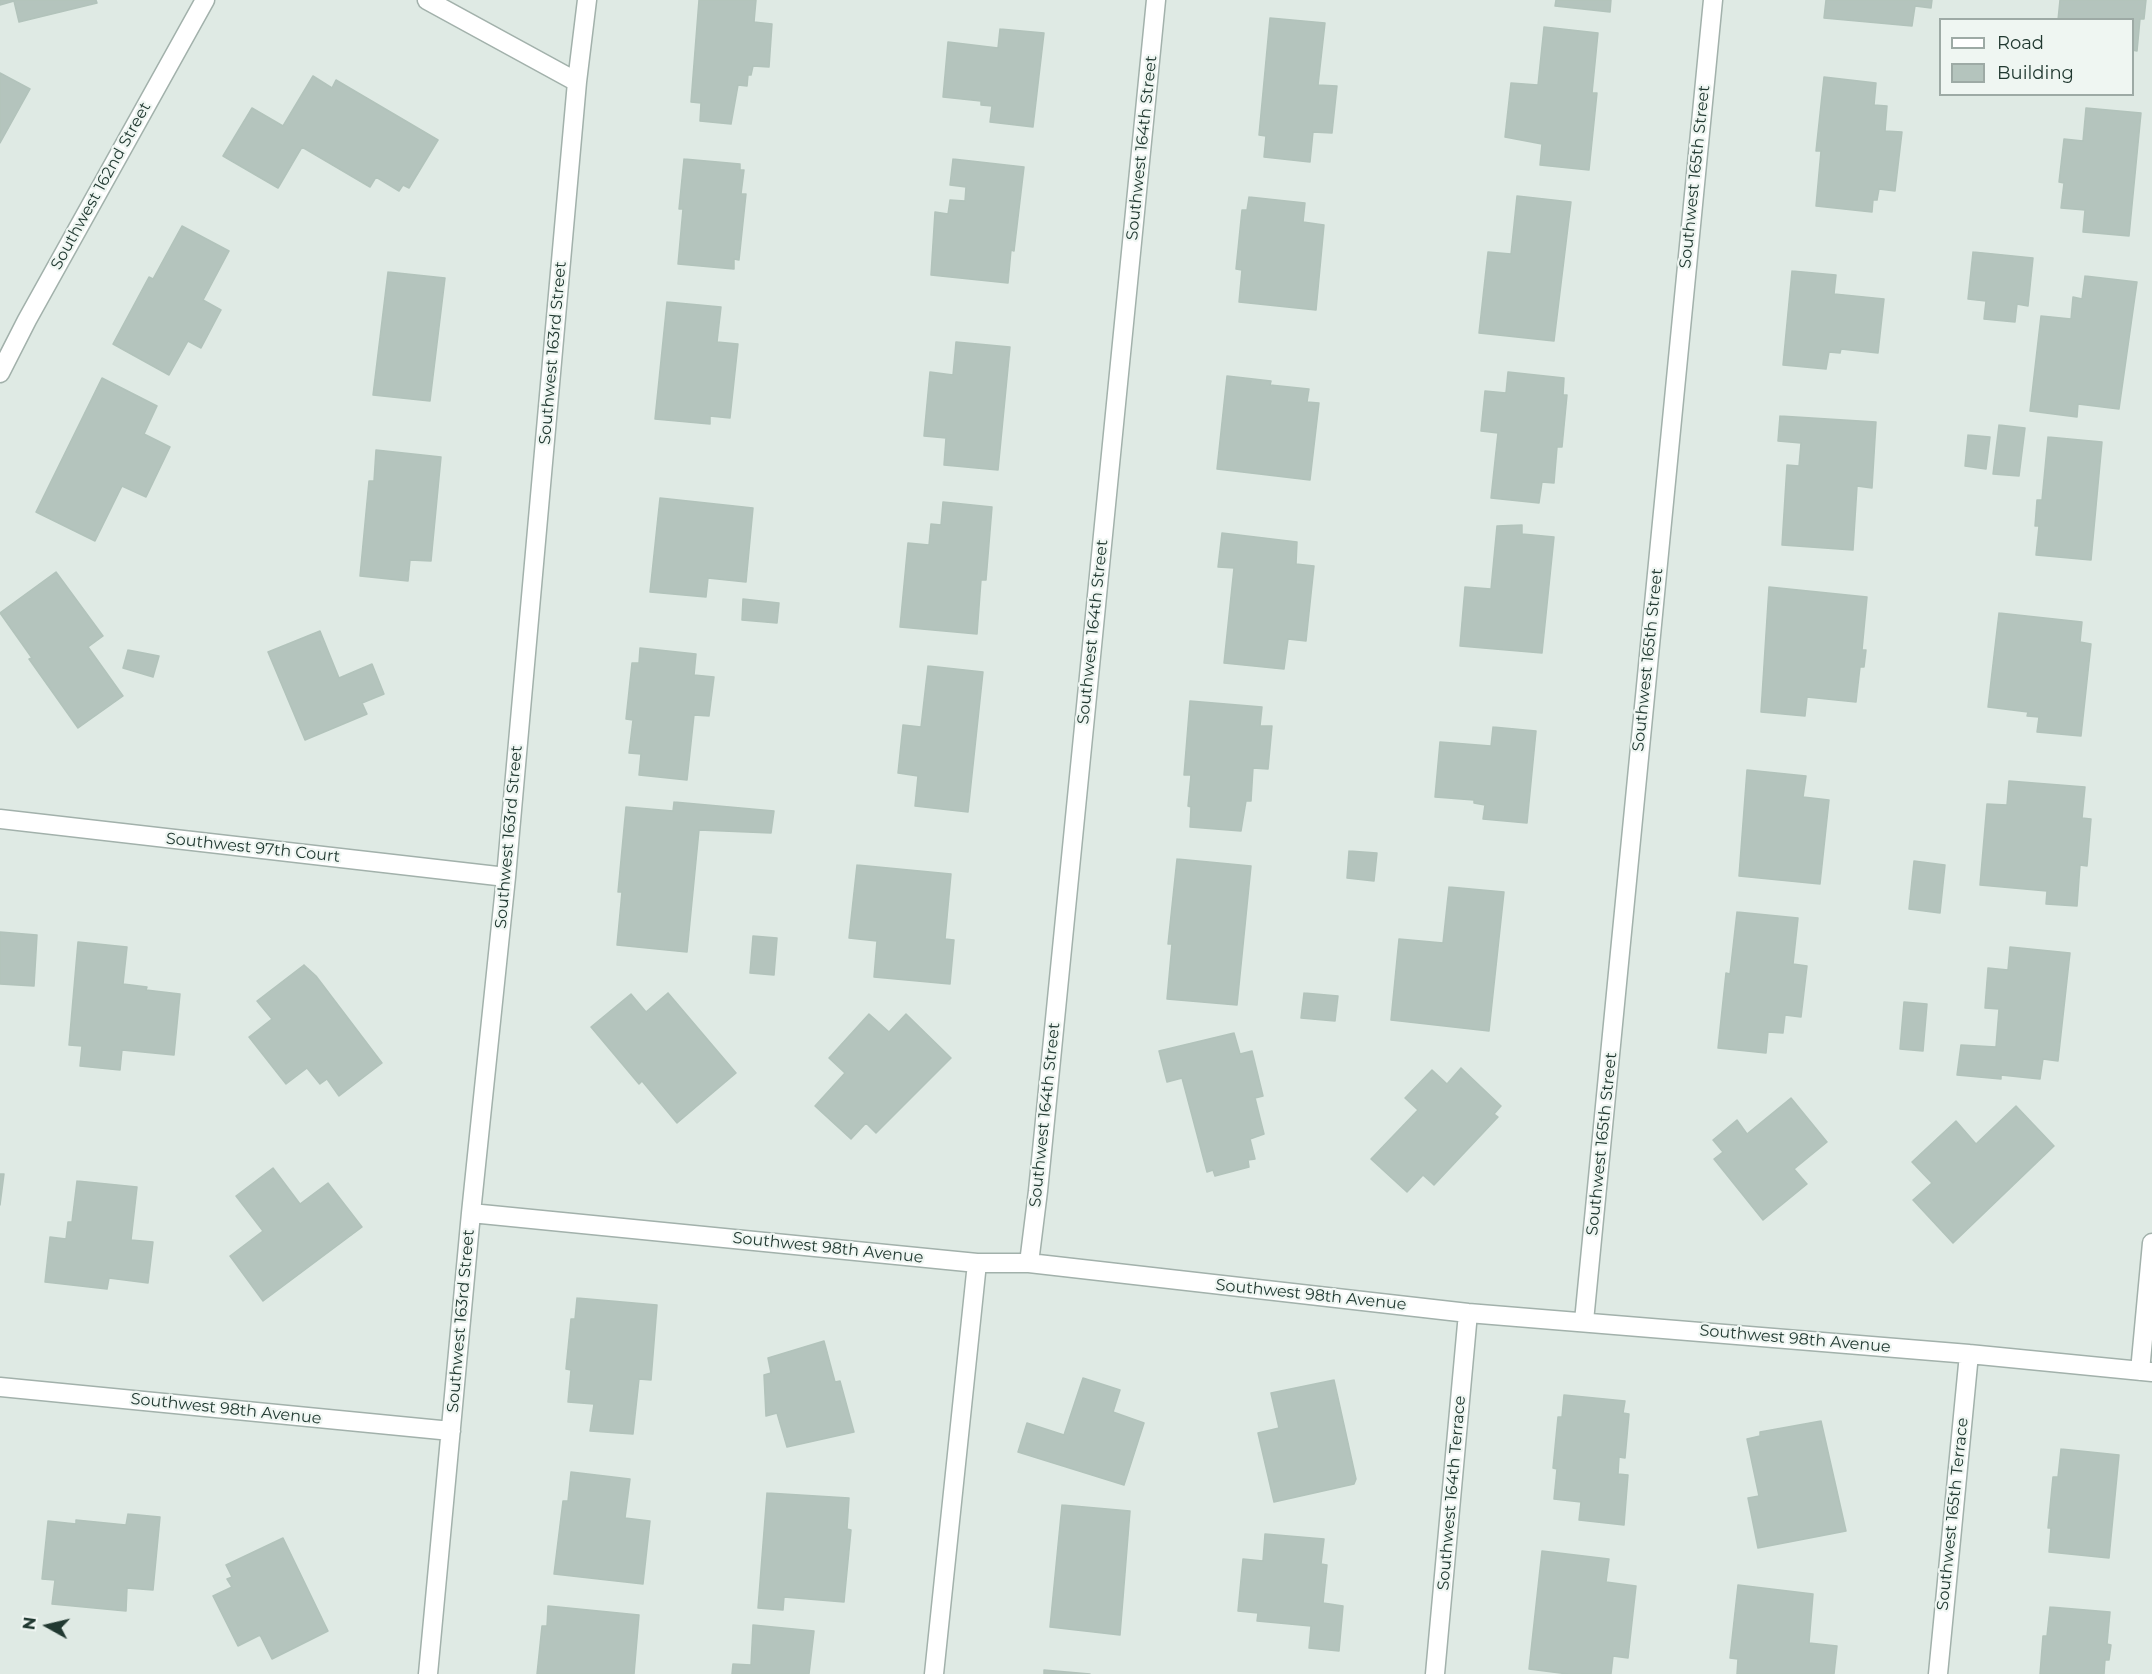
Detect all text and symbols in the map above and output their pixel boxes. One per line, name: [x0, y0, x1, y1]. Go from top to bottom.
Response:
legend: [1939, 18, 2134, 96]
text: Road: [1997, 32, 2044, 54]
street label: Southwest 164th Street: [1123, 55, 1161, 241]
text: Building: [1997, 62, 2074, 84]
street label: Southwest 165th Street: [1676, 84, 1714, 270]
street label: Southwest 162nd Street: [47, 99, 155, 273]
street label: Southwest 163rd Street: [535, 261, 571, 445]
street label: Southwest 164th Street: [1074, 539, 1112, 725]
street label: Southwest 165th Street: [1629, 567, 1667, 753]
street label: Southwest 163rd Street: [491, 745, 527, 929]
street label: Southwest 97th Court: [165, 829, 341, 867]
street label: Southwest 164th Street: [1026, 1022, 1064, 1208]
street label: Southwest 165th Street: [1583, 1051, 1621, 1237]
street label: Southwest 98th Avenue: [732, 1228, 924, 1268]
street label: Southwest 163rd Street: [443, 1229, 479, 1413]
street label: Southwest 98th Avenue: [1215, 1275, 1407, 1315]
street label: Southwest 98th Avenue: [1699, 1321, 1891, 1357]
street label: Southwest 98th Avenue: [130, 1389, 322, 1429]
street label: Southwest 164th Terrace: [1434, 1395, 1470, 1591]
street label: Southwest 165th Terrace: [1933, 1417, 1973, 1611]
north arrow: [18, 1596, 78, 1656]
text: N: [19, 1616, 40, 1631]

